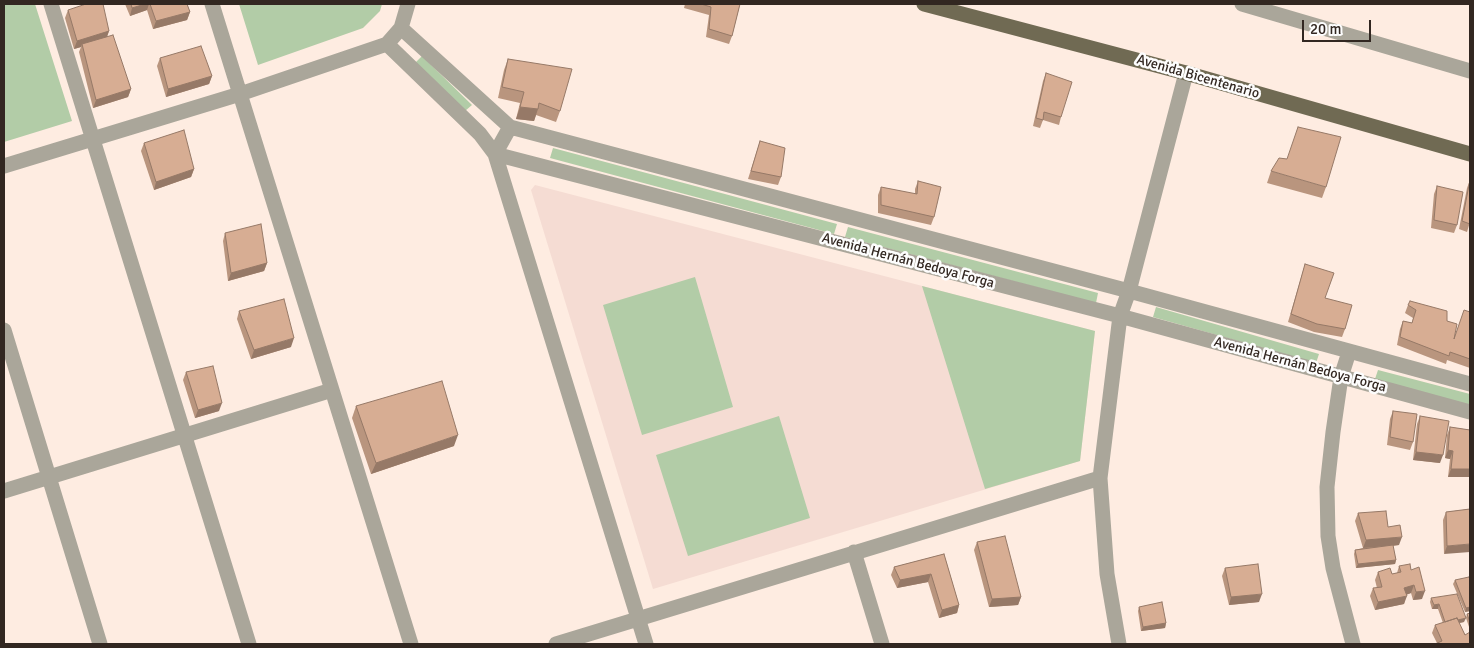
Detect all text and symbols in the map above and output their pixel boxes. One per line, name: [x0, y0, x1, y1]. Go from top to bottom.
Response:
scale bar: [1304, 10, 1373, 42]
text: 20 m: [1310, 20, 1341, 38]
street label: Avenida Bicentenario: [1135, 51, 1261, 103]
street label: Avenida Hernán Bedoya Forga: [820, 230, 996, 292]
street label: Avenida Hernán Bedoya Forga: [1212, 334, 1388, 396]

